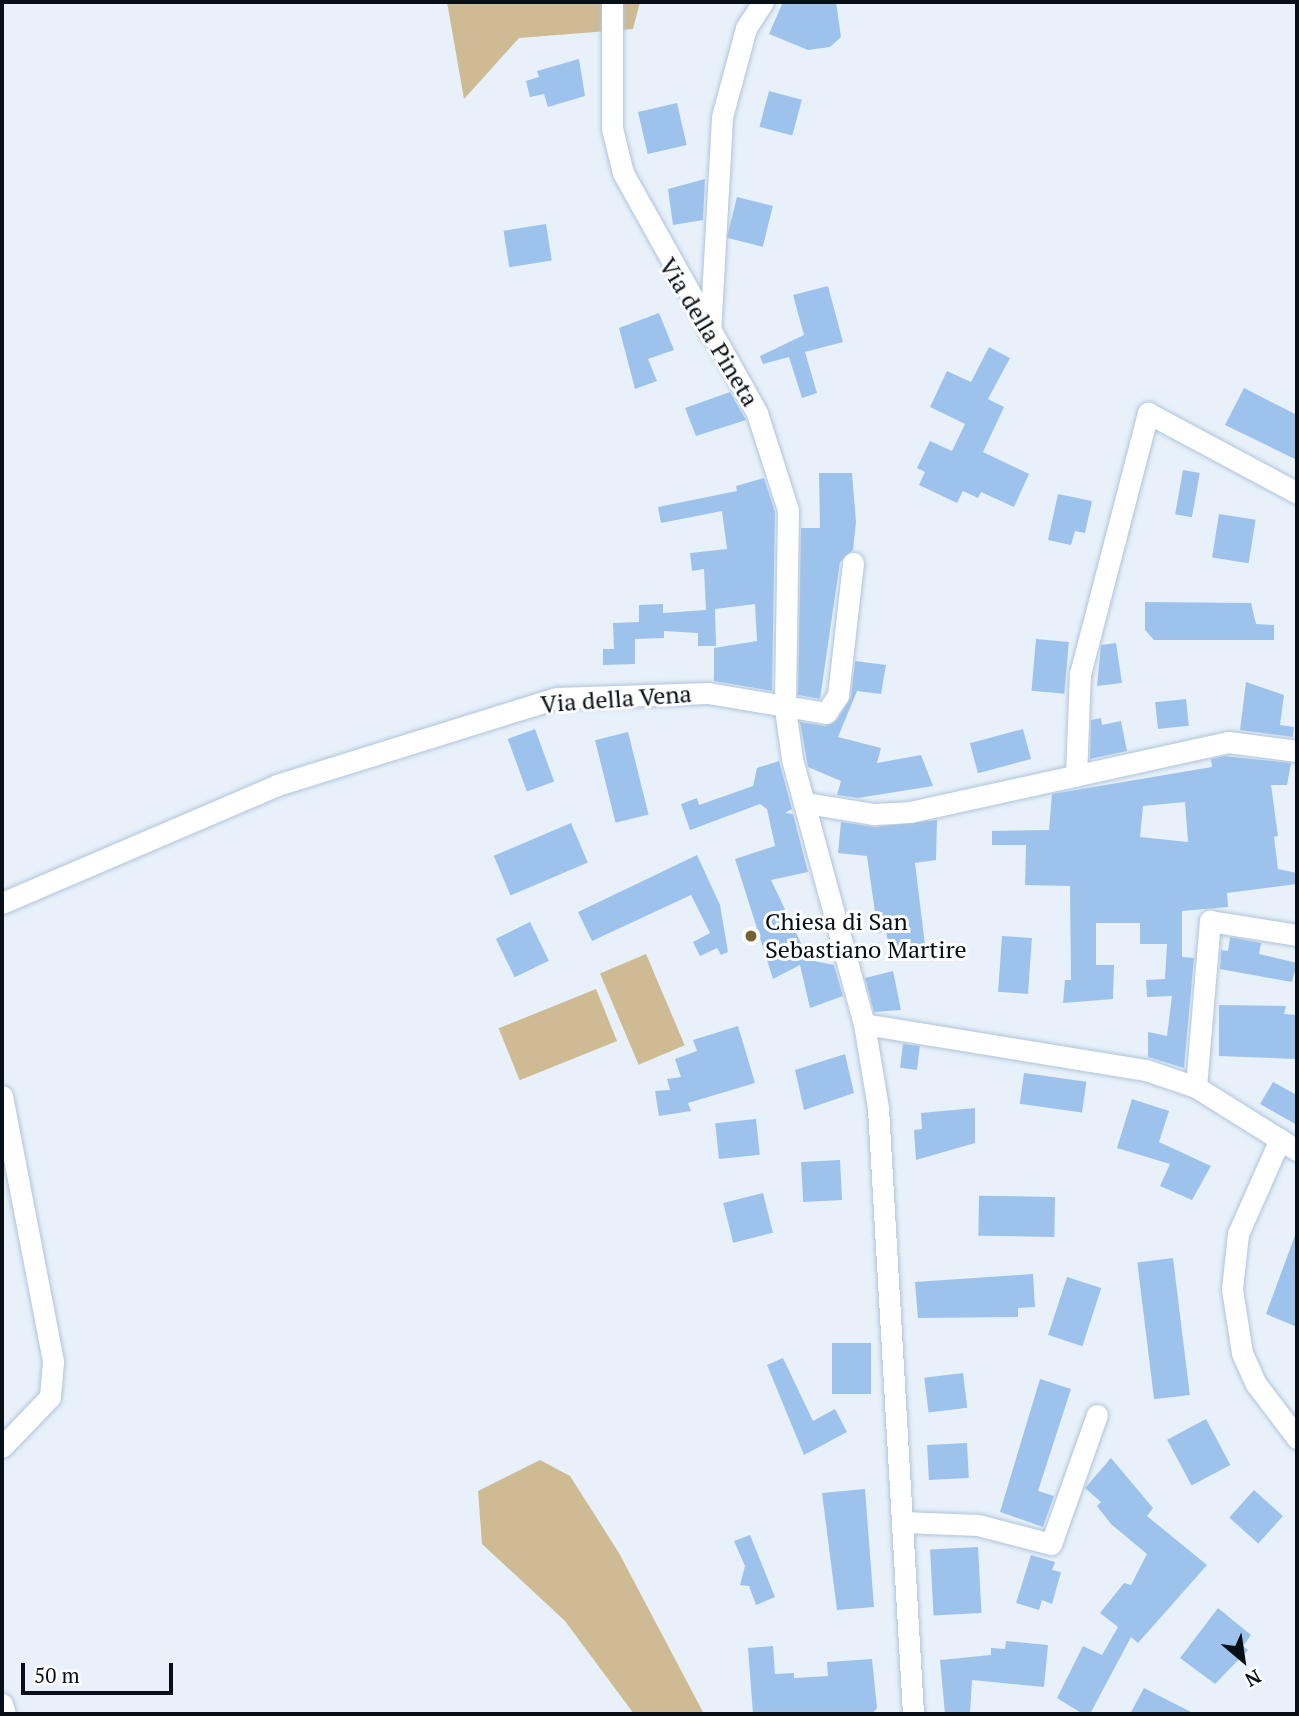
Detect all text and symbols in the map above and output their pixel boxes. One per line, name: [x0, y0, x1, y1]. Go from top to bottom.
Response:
street label: Via della Pineta: [653, 252, 765, 412]
street label: Via della Vena: [539, 679, 693, 719]
place label: Chiesa di San Sebastiano Martire: [765, 908, 967, 964]
marker: Chiesa di San Sebastiano Martire: [743, 928, 759, 944]
north arrow: [1208, 1625, 1278, 1695]
scale bar: [24, 1650, 177, 1694]
text: 50 m: [34, 1661, 80, 1689]
text: N: [1241, 1664, 1266, 1693]

